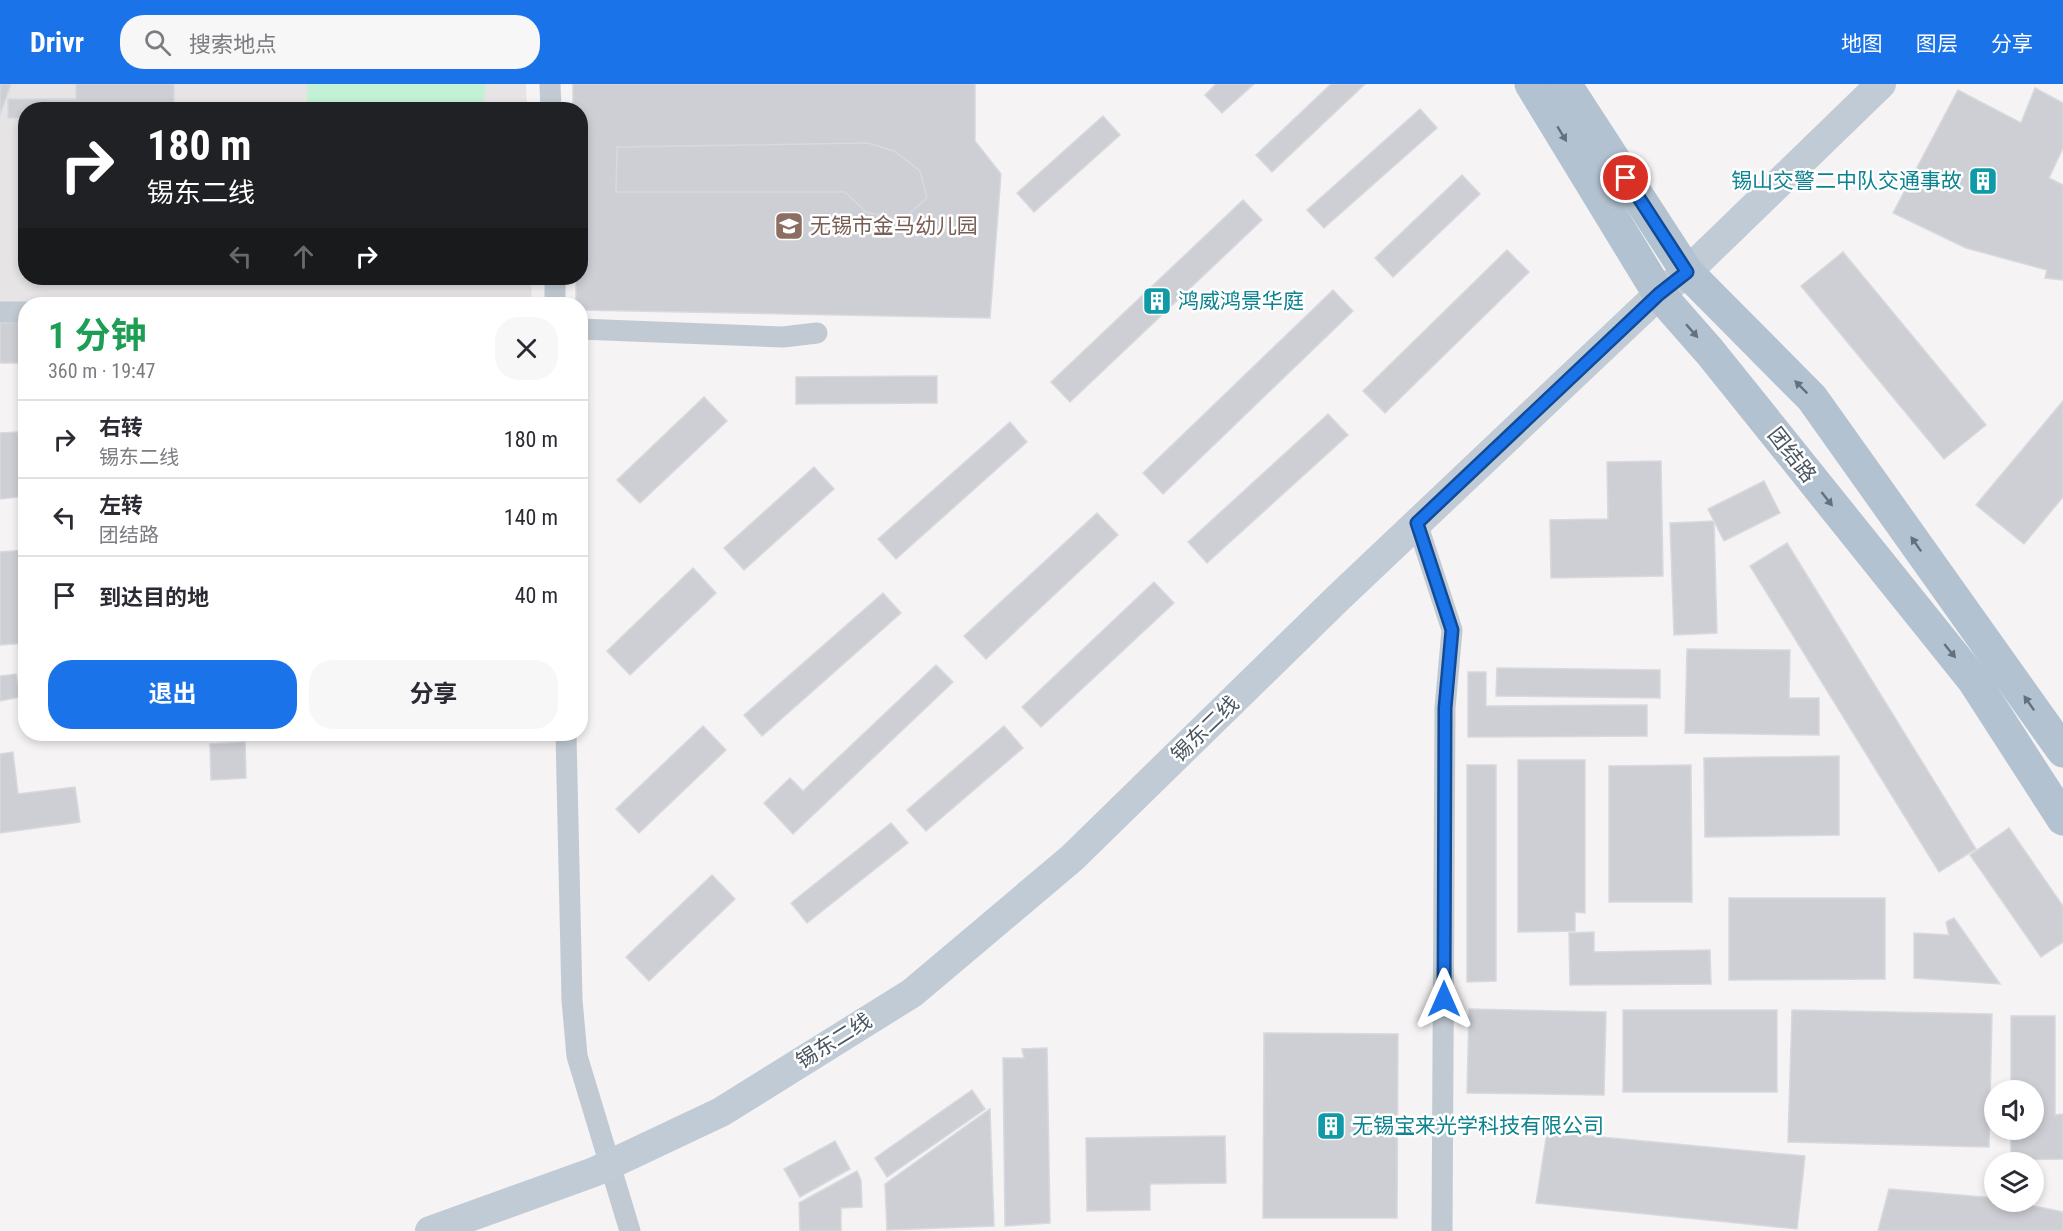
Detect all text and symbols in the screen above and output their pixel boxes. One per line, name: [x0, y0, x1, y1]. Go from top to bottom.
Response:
search box: [120, 15, 540, 69]
text: Drivr: [30, 26, 84, 59]
icon: search: [141, 26, 174, 59]
text: 搜索地点: [189, 32, 277, 57]
text: 地图: [1841, 32, 1883, 56]
text: 图层: [1916, 32, 1958, 56]
text: 分享: [1991, 32, 2033, 56]
text: 180 m: [147, 121, 252, 170]
icon: right: [48, 126, 126, 204]
one-way arrow: [1556, 126, 1567, 142]
pin: [1600, 152, 1651, 203]
icon: arrive: [1609, 161, 1642, 194]
building icon: 锡山交警二中队交通事故: [1967, 165, 1999, 197]
place label: 锡山交警二中队交通事故: [1731, 169, 1962, 193]
text: 锡东二线: [147, 177, 255, 209]
school or university icon: 无锡市金马幼儿园: [773, 210, 805, 242]
place label: 无锡市金马幼儿园: [810, 214, 978, 238]
icon: left: [224, 240, 257, 273]
icon: ahead: [287, 240, 320, 273]
icon: right: [350, 240, 383, 273]
building icon: 鸿威鸿景华庭: [1141, 285, 1173, 317]
place label: 鸿威鸿景华庭: [1178, 289, 1304, 313]
text: 1 分钟: [48, 315, 147, 357]
button: close: [495, 317, 558, 380]
one-way arrow: [1685, 323, 1698, 338]
text: 360 m · 19:47: [48, 359, 155, 383]
one-way arrow: [1795, 380, 1809, 394]
text: 右转: [99, 415, 143, 440]
icon: right: [48, 423, 81, 456]
street label: 团结路: [1763, 423, 1821, 487]
text: 180 m: [504, 427, 558, 452]
text: 锡东二线: [99, 445, 179, 469]
one-way arrow: [1821, 492, 1833, 507]
text: 左转: [99, 493, 143, 518]
icon: left: [48, 501, 81, 534]
text: 140 m: [504, 505, 558, 530]
text: 团结路: [99, 523, 159, 547]
one-way arrow: [1910, 537, 1922, 553]
icon: arrive: [48, 579, 81, 612]
text: 40 m: [515, 583, 558, 608]
text: 到达目的地: [99, 585, 209, 610]
one-way arrow: [1943, 644, 1955, 659]
button: 退出: [48, 660, 297, 729]
button: 分享: [309, 660, 558, 729]
street label: 锡东二线: [1166, 691, 1244, 767]
one-way arrow: [2023, 696, 2035, 712]
position arrow: [1412, 967, 1476, 1031]
street label: 锡东二线: [792, 1009, 876, 1073]
map controls: [1984, 1080, 2044, 1212]
button: sound: [1984, 1080, 2044, 1140]
building icon: 无锡宝来光学科技有限公司: [1315, 1110, 1347, 1142]
place label: 无锡宝来光学科技有限公司: [1352, 1114, 1604, 1138]
button: layers: [1984, 1152, 2044, 1212]

